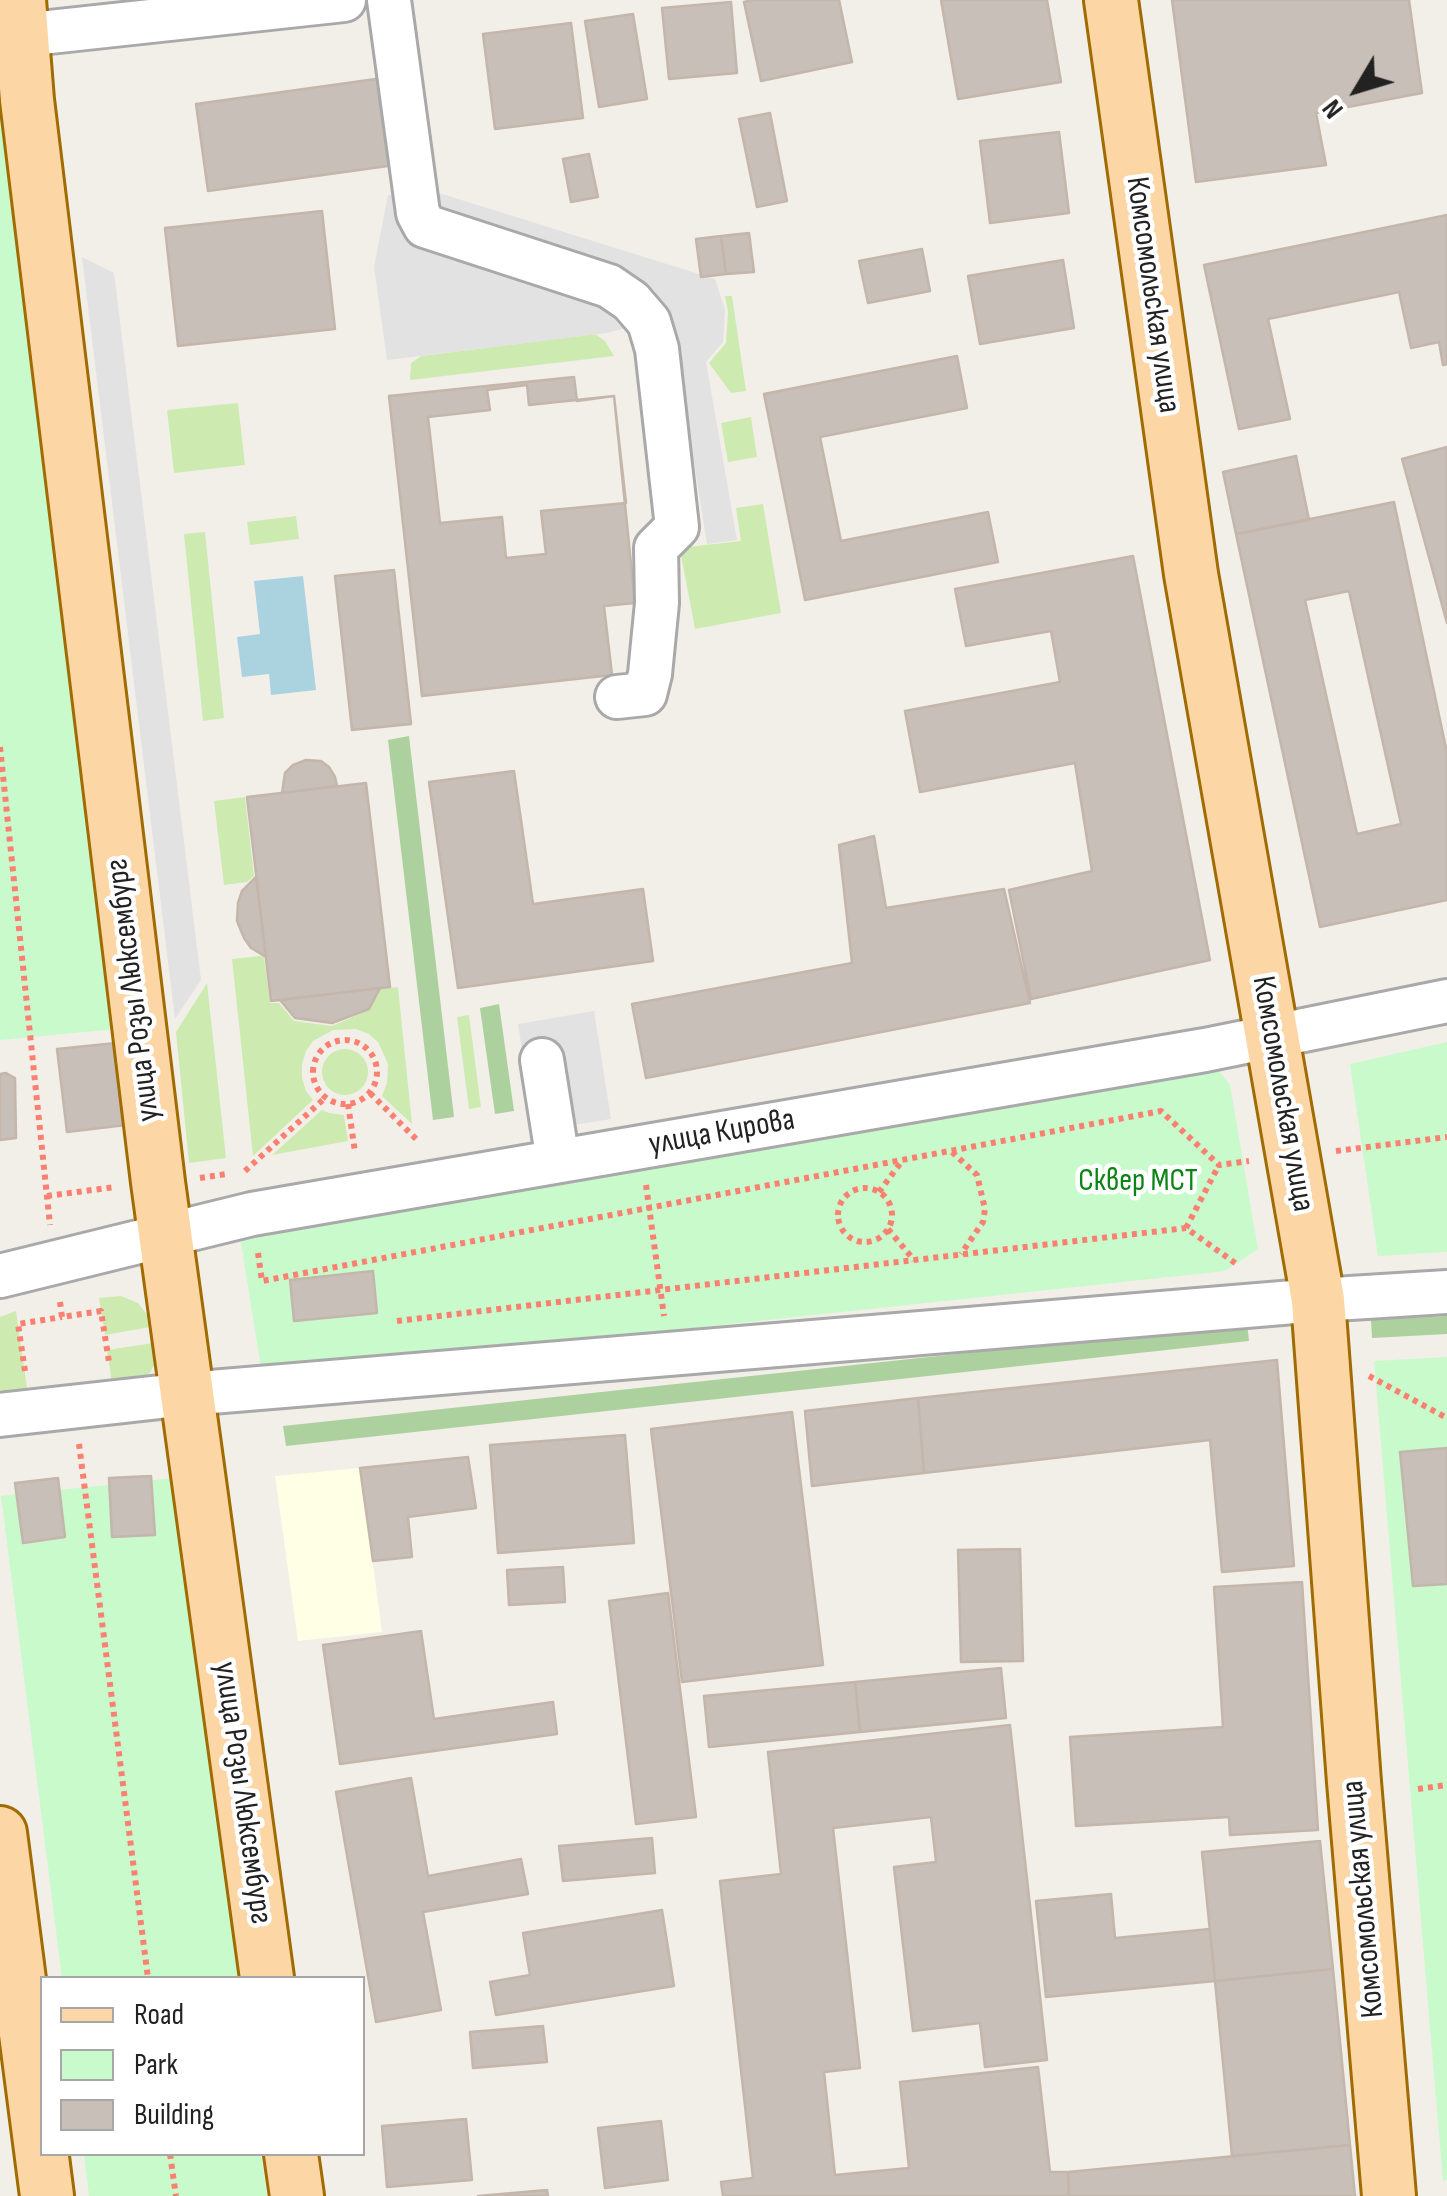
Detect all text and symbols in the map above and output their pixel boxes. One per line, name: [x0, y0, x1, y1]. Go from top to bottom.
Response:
north arrow: [1307, 40, 1407, 140]
text: N: [1315, 93, 1351, 125]
street label: Комсомольская улица: [1116, 174, 1188, 416]
street label: улица Розы Люксембург: [99, 856, 169, 1124]
street label: Комсомольская улица: [1242, 973, 1322, 1215]
street label: улица Кирова: [646, 1101, 798, 1165]
park label: Сквер МСТ: [1078, 1163, 1198, 1201]
street label: улица Розы Люксембург: [205, 1659, 279, 1927]
street label: Комсомольская улица: [1334, 1779, 1394, 2019]
legend: [40, 1976, 365, 2156]
text: Road: [134, 1997, 184, 2033]
text: Park: [134, 2047, 178, 2083]
text: Building: [134, 2097, 214, 2133]

